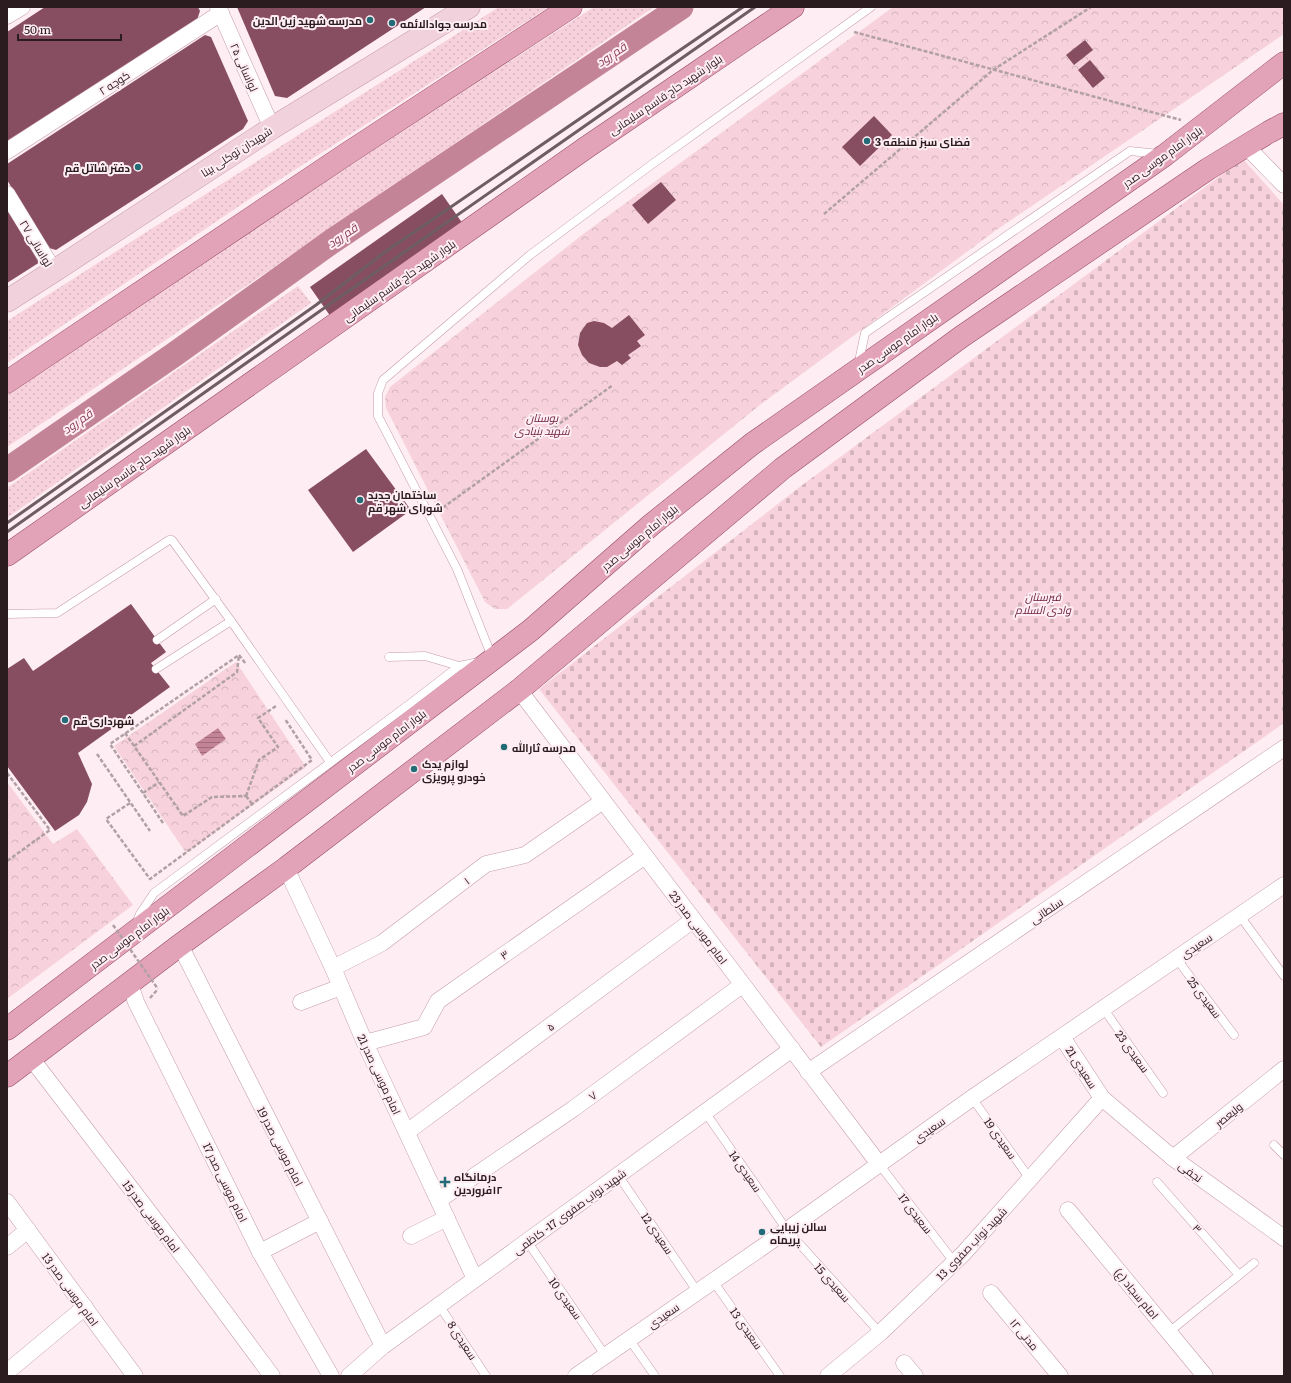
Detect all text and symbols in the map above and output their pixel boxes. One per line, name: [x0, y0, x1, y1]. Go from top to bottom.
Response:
place label: مدرسه شهید زین الدین: [253, 12, 362, 29]
marker: مدرسه شهید زین الدین: [365, 15, 375, 25]
place label: مدرسه جوادالائمه: [400, 15, 487, 32]
scale bar: [18, 16, 121, 42]
marker: مدرسه جوادالائمه: [387, 18, 397, 28]
text: 50 m: [24, 20, 51, 38]
water label: قم رود: [592, 37, 630, 71]
street label: لواسانی ۲۵: [227, 40, 263, 94]
street label: بلوار شهید حاج قاسم سلیمانی: [605, 50, 726, 139]
street label: کوچه ۲: [96, 66, 133, 98]
street label: بلوار امام موسی صدر: [1118, 121, 1206, 192]
street label: شهیدان توکلی بینا: [197, 122, 275, 180]
place label: فضای سبز منطقه 3: [875, 133, 970, 149]
marker: فضای سبز منطقه 3: [862, 136, 872, 146]
place label: دفتر شاتل قم: [65, 159, 130, 176]
marker: دفتر شاتل قم: [133, 162, 143, 172]
street label: لواسانی ۲۷: [17, 216, 57, 270]
water label: قم رود: [323, 218, 361, 252]
street label: بلوار شهید حاج قاسم سلیمانی: [340, 235, 459, 326]
street label: بلوار امام موسی صدر: [853, 308, 941, 377]
water label: قم رود: [58, 404, 96, 438]
park label: بوستان شهید بنیادی: [514, 409, 571, 438]
street label: بلوار شهید حاج قاسم سلیمانی: [75, 421, 194, 512]
place label: ساختمان جدید شورای شهر قم: [368, 486, 443, 516]
marker: ساختمان جدید شورای شهر قم: [355, 495, 365, 505]
street label: بلوار امام موسی صدر: [597, 500, 681, 575]
park label: قبرستان وادی السلام: [1014, 588, 1072, 618]
street label: بلوار امام موسی صدر: [342, 705, 430, 776]
place label: شهرداری قم: [73, 712, 134, 729]
marker: شهرداری قم: [60, 715, 70, 725]
place label: مدرسه ثارالله: [512, 739, 576, 755]
marker: مدرسه ثارالله: [499, 742, 509, 752]
place label: لوازم یدک خودرو پرویزی: [422, 755, 486, 786]
marker: لوازم یدک خودرو پرویزی: [409, 764, 419, 774]
street label: ۱: [460, 873, 472, 887]
street label: امام موسی صدر 23: [665, 887, 732, 968]
street label: سلطانی: [1026, 893, 1066, 927]
street label: بلوار امام موسی صدر: [85, 902, 173, 973]
street label: سعیدی: [1177, 929, 1215, 961]
street label: ۳: [496, 945, 512, 963]
street label: سعیدی 25: [1184, 973, 1226, 1021]
street label: ۵: [543, 1018, 557, 1034]
street label: سعیدی 23: [1112, 1027, 1154, 1075]
street label: امام موسی صدر 21: [353, 1031, 406, 1117]
street label: سعیدی 21: [1062, 1043, 1102, 1091]
street label: ۷: [585, 1086, 600, 1103]
street label: ولیعصر: [1210, 1098, 1245, 1131]
street label: امام موسی صدر 19: [253, 1104, 308, 1189]
street label: سعیدی: [910, 1112, 948, 1146]
street label: سعیدی 19: [981, 1114, 1021, 1162]
street label: امام موسی صدر 17: [199, 1140, 252, 1225]
street label: سعیدی 14: [726, 1147, 766, 1195]
street label: نجفی: [1176, 1157, 1206, 1185]
street label: شهید نواب صفوی 17- کاظمی: [509, 1164, 629, 1258]
place label: درمانگاه ١٢فروردین: [454, 1168, 502, 1198]
street label: امام موسی صدر 15: [119, 1176, 185, 1256]
marker: درمانگاه ١٢فروردین: [439, 1176, 451, 1188]
street label: سعیدی 17: [895, 1190, 937, 1236]
street label: شهید نواب صفوی 13: [932, 1203, 1010, 1283]
street label: سعیدی 12: [638, 1209, 678, 1257]
place label: سالن زیبایی پریماه: [770, 1218, 827, 1249]
street label: ۳: [1190, 1220, 1206, 1236]
marker: سالن زیبایی پریماه: [757, 1227, 767, 1237]
street label: امام موسی صدر 13: [38, 1249, 103, 1330]
street label: سعیدی 15: [811, 1259, 855, 1305]
street label: امام سجاد (ع): [1110, 1264, 1163, 1323]
street label: سعیدی 10: [546, 1274, 586, 1322]
street label: سعیدی: [644, 1298, 682, 1332]
street label: سعیدی 13: [727, 1304, 767, 1352]
street label: مدنی ۱۲: [1007, 1315, 1043, 1353]
street label: سعیدی 8: [444, 1317, 482, 1363]

